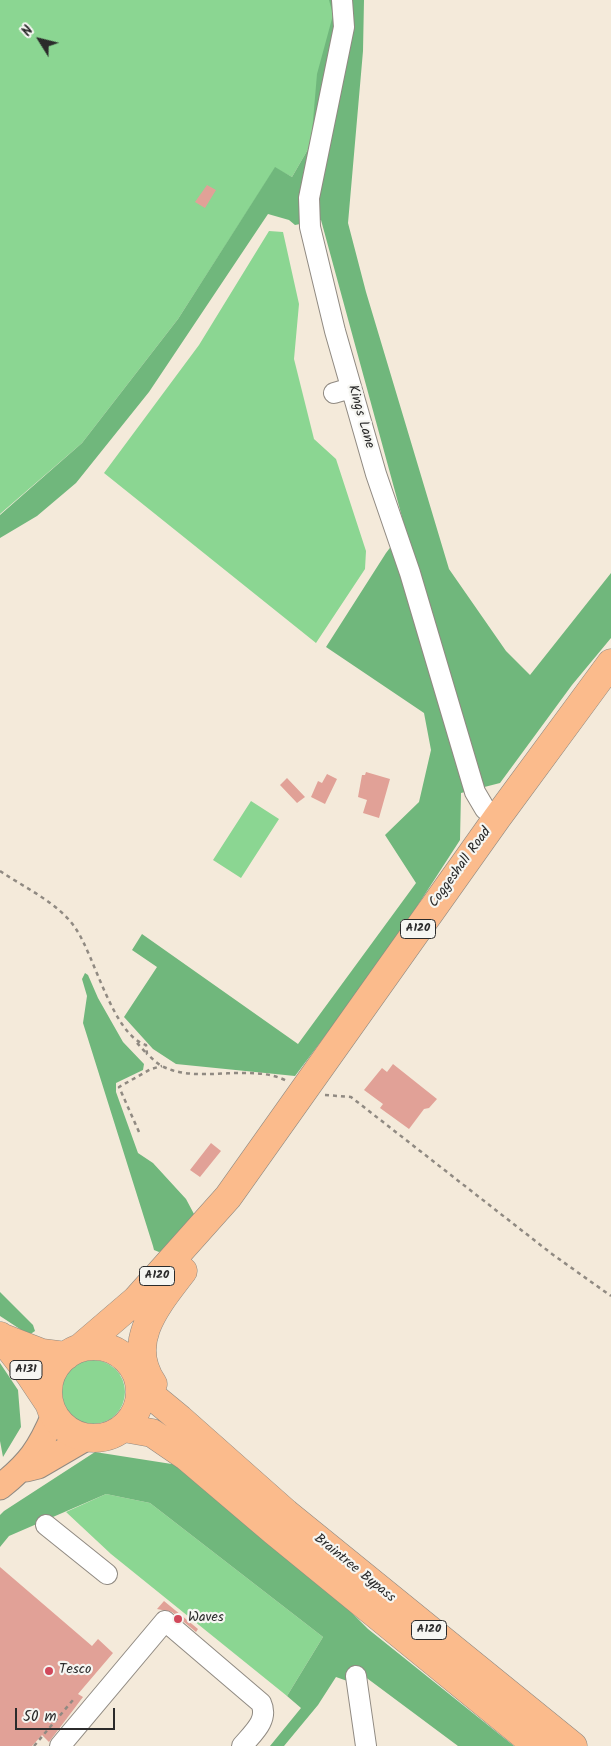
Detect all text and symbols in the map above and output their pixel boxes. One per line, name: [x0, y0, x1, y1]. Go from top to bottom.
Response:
north arrow: [15, 15, 65, 65]
text: N: [16, 21, 39, 41]
street label: Kings Lane: [343, 383, 377, 451]
street label: Coggeshall Road: [426, 825, 496, 911]
road number: A120: [400, 920, 436, 939]
road number: A120: [140, 1266, 174, 1285]
road number: A131: [10, 1360, 42, 1380]
street label: Braintree Bypass: [310, 1531, 398, 1607]
place label: Waves: [188, 1611, 224, 1627]
marker: Waves: [172, 1613, 184, 1625]
road number: A120: [412, 1620, 446, 1640]
place label: Tesco: [59, 1663, 91, 1679]
marker: Tesco: [43, 1665, 55, 1677]
scale bar: [18, 1698, 118, 1730]
text: 50 m: [23, 1705, 57, 1729]

